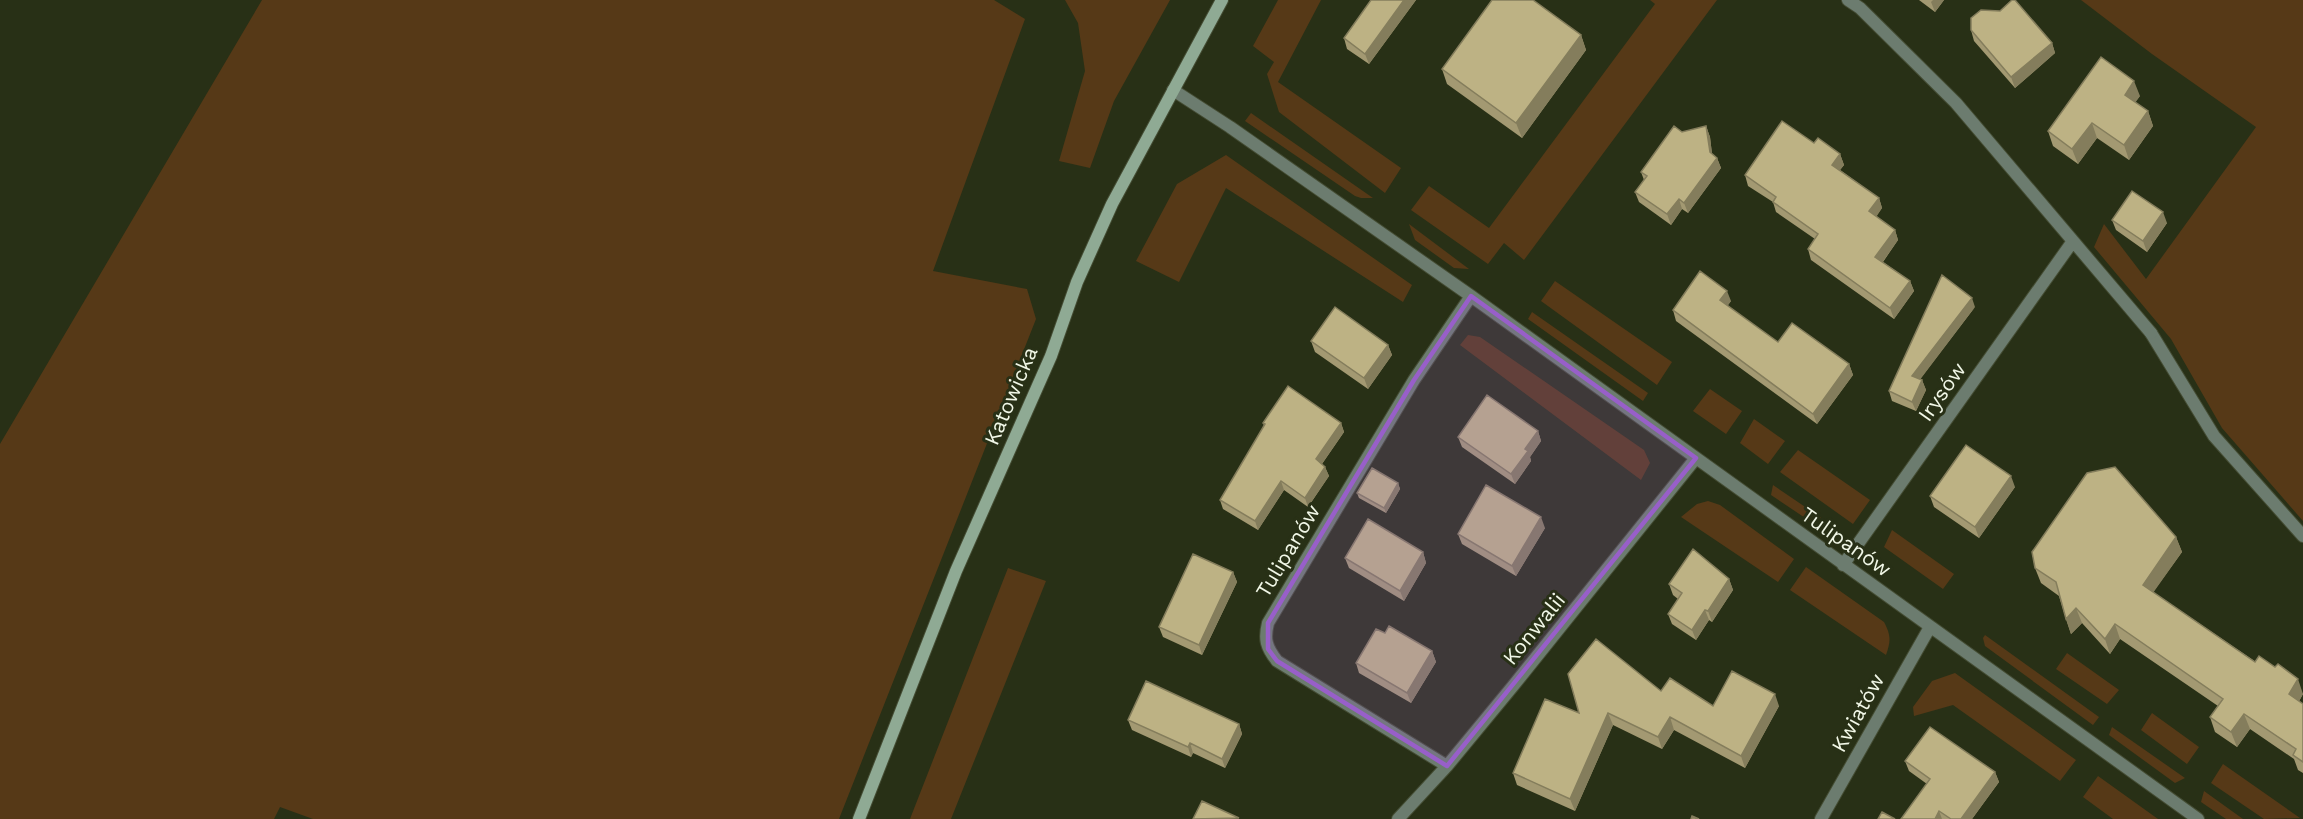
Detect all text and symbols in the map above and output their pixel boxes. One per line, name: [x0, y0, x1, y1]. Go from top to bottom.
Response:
street label: Katowicka: [979, 343, 1043, 449]
street label: Irysów: [1912, 357, 1971, 426]
street label: Tulipanów: [1250, 500, 1325, 602]
street label: Tulipanów: [1796, 501, 1896, 582]
street label: Konwalii: [1497, 588, 1570, 670]
street label: Kwiatów: [1826, 669, 1889, 757]

